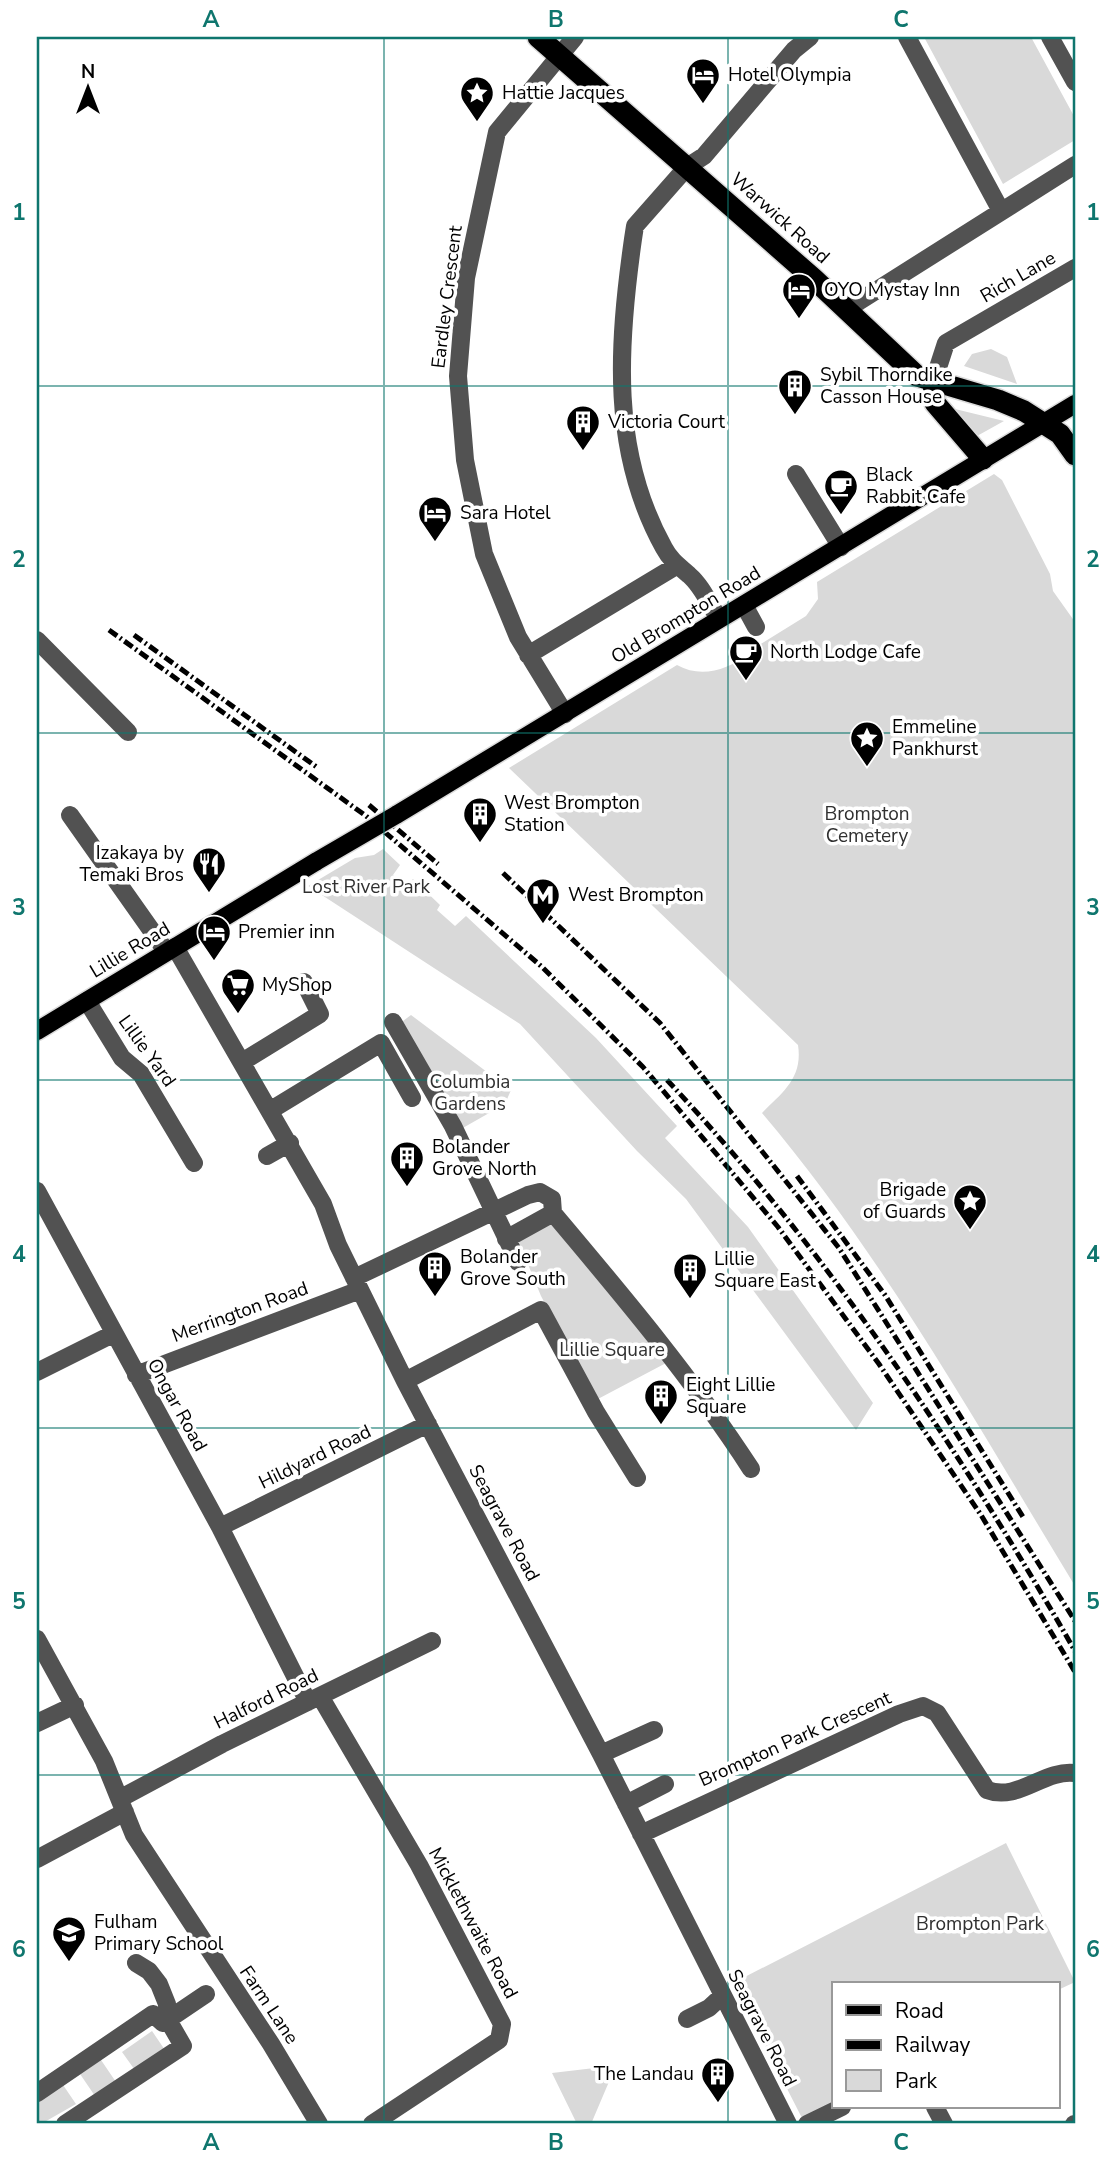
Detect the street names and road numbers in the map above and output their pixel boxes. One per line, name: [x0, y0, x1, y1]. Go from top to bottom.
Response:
street label: Warwick Road: [725, 167, 835, 269]
street label: Eardley Crescent: [425, 224, 469, 370]
street label: Rich Lane: [976, 245, 1060, 309]
street label: Old Brompton Road: [606, 560, 766, 670]
street label: Lillie Road: [85, 916, 175, 984]
street label: Lillie Yard: [112, 1010, 182, 1092]
street label: Merrington Road: [168, 1275, 312, 1349]
street label: Ongar Road: [141, 1354, 213, 1456]
street label: Hildyard Road: [254, 1419, 376, 1495]
street label: Seagrave Road: [462, 1460, 546, 1586]
street label: Halford Road: [209, 1662, 323, 1736]
street label: Brompton Park Crescent: [695, 1685, 896, 1793]
street label: Micklethwaite Road: [422, 1843, 524, 2003]
street label: Farm Lane: [233, 1961, 305, 2049]
street label: Seagrave Road: [721, 1965, 803, 2091]

